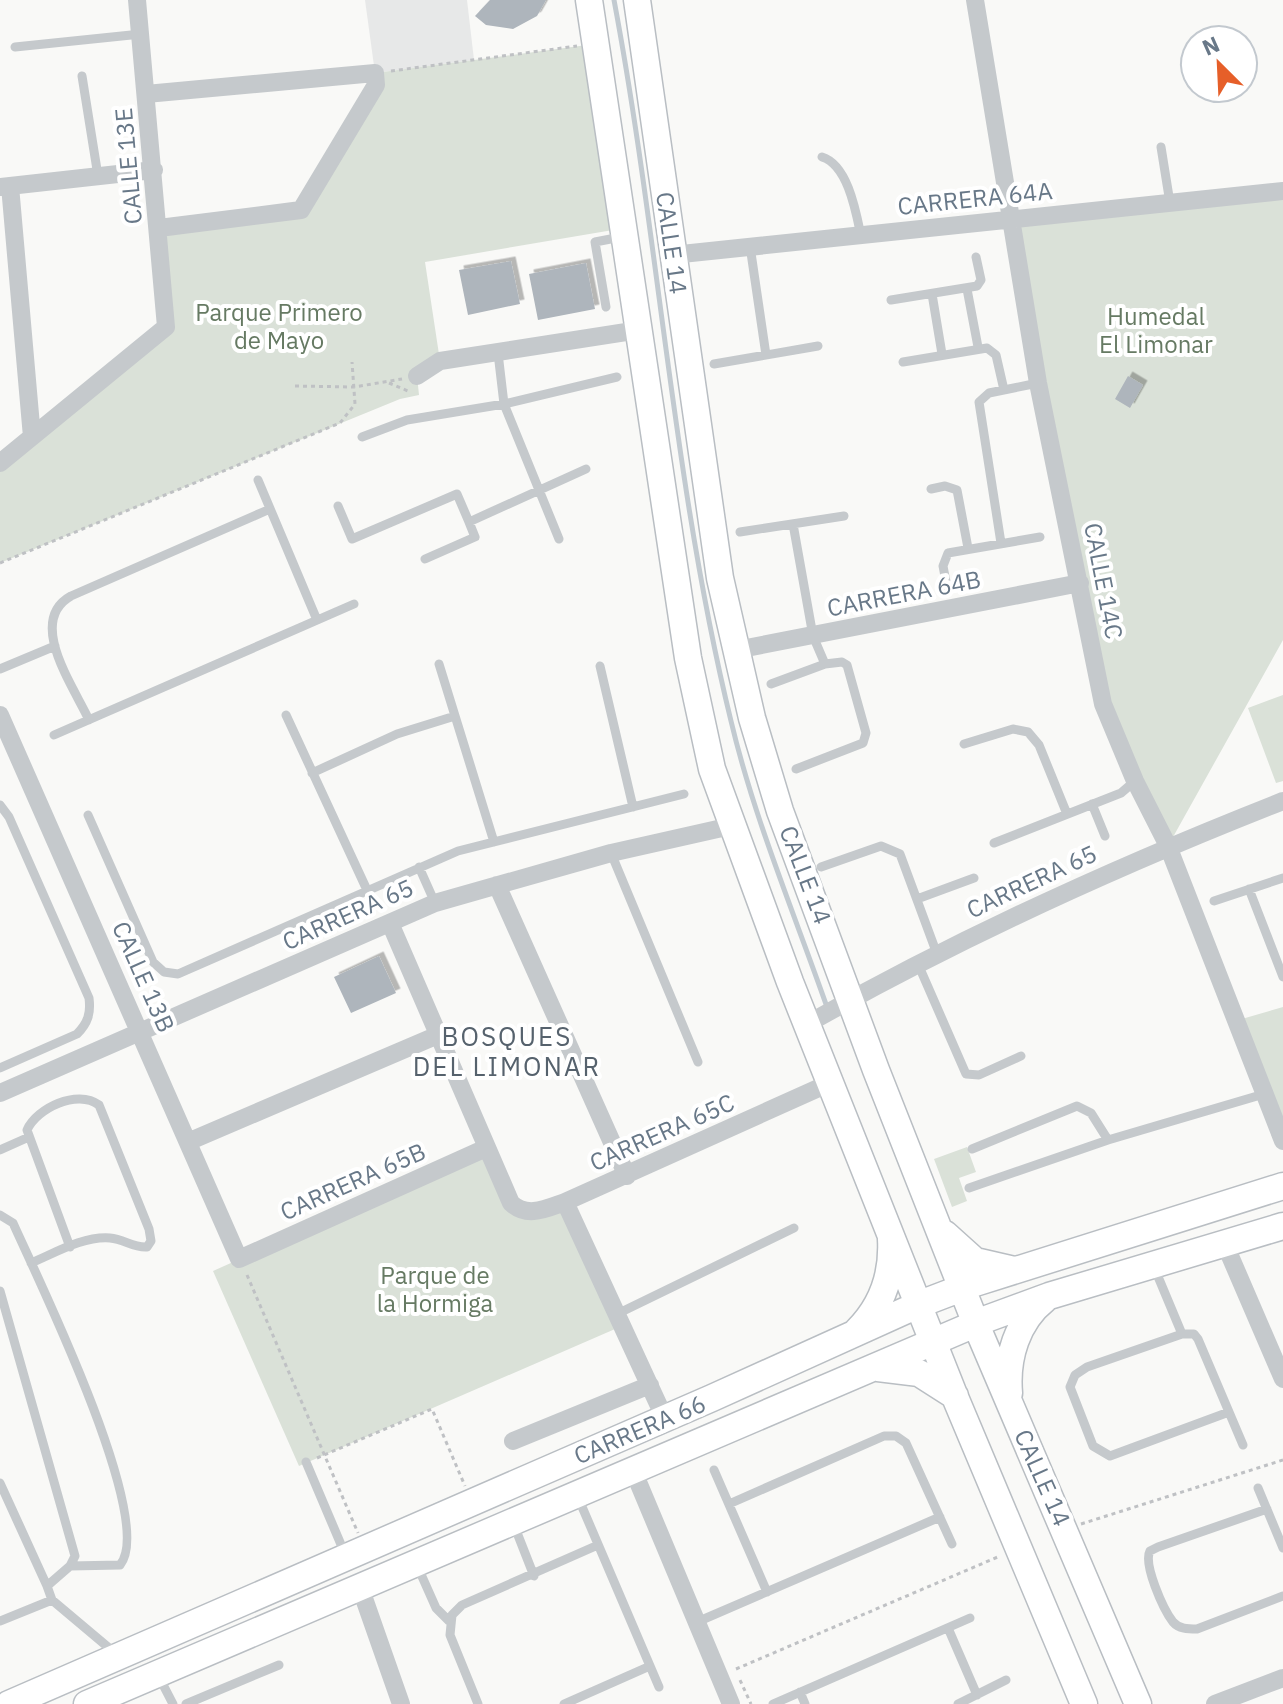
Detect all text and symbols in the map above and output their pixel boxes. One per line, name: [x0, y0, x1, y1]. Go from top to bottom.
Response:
north arrow: [1179, 24, 1259, 104]
text: N: [1197, 29, 1224, 62]
street label: CALLE 13E: [107, 107, 149, 226]
street label: CARRERA 64A: [896, 174, 1054, 222]
street label: CALLE 14: [649, 190, 695, 296]
park label: Parque Primero de Mayo: [195, 296, 363, 356]
park label: Humedal El Limonar: [1099, 300, 1213, 360]
street label: CALLE 14C: [1077, 520, 1131, 642]
street label: CARRERA 64B: [824, 562, 983, 624]
street label: CALLE 14: [773, 821, 839, 928]
street label: CARRERA 65: [961, 837, 1102, 925]
street label: CARRERA 65: [277, 871, 418, 957]
street label: CALLE 13B: [105, 916, 183, 1037]
district label: BOSQUES DEL LIMONAR: [413, 1019, 601, 1083]
street label: CARRERA 65C: [584, 1086, 739, 1178]
street label: CARRERA 65B: [275, 1135, 430, 1227]
park label: Parque de la Hormiga: [377, 1259, 493, 1319]
street label: CARRERA 66: [569, 1387, 710, 1471]
street label: CALLE 14: [1007, 1424, 1078, 1531]

